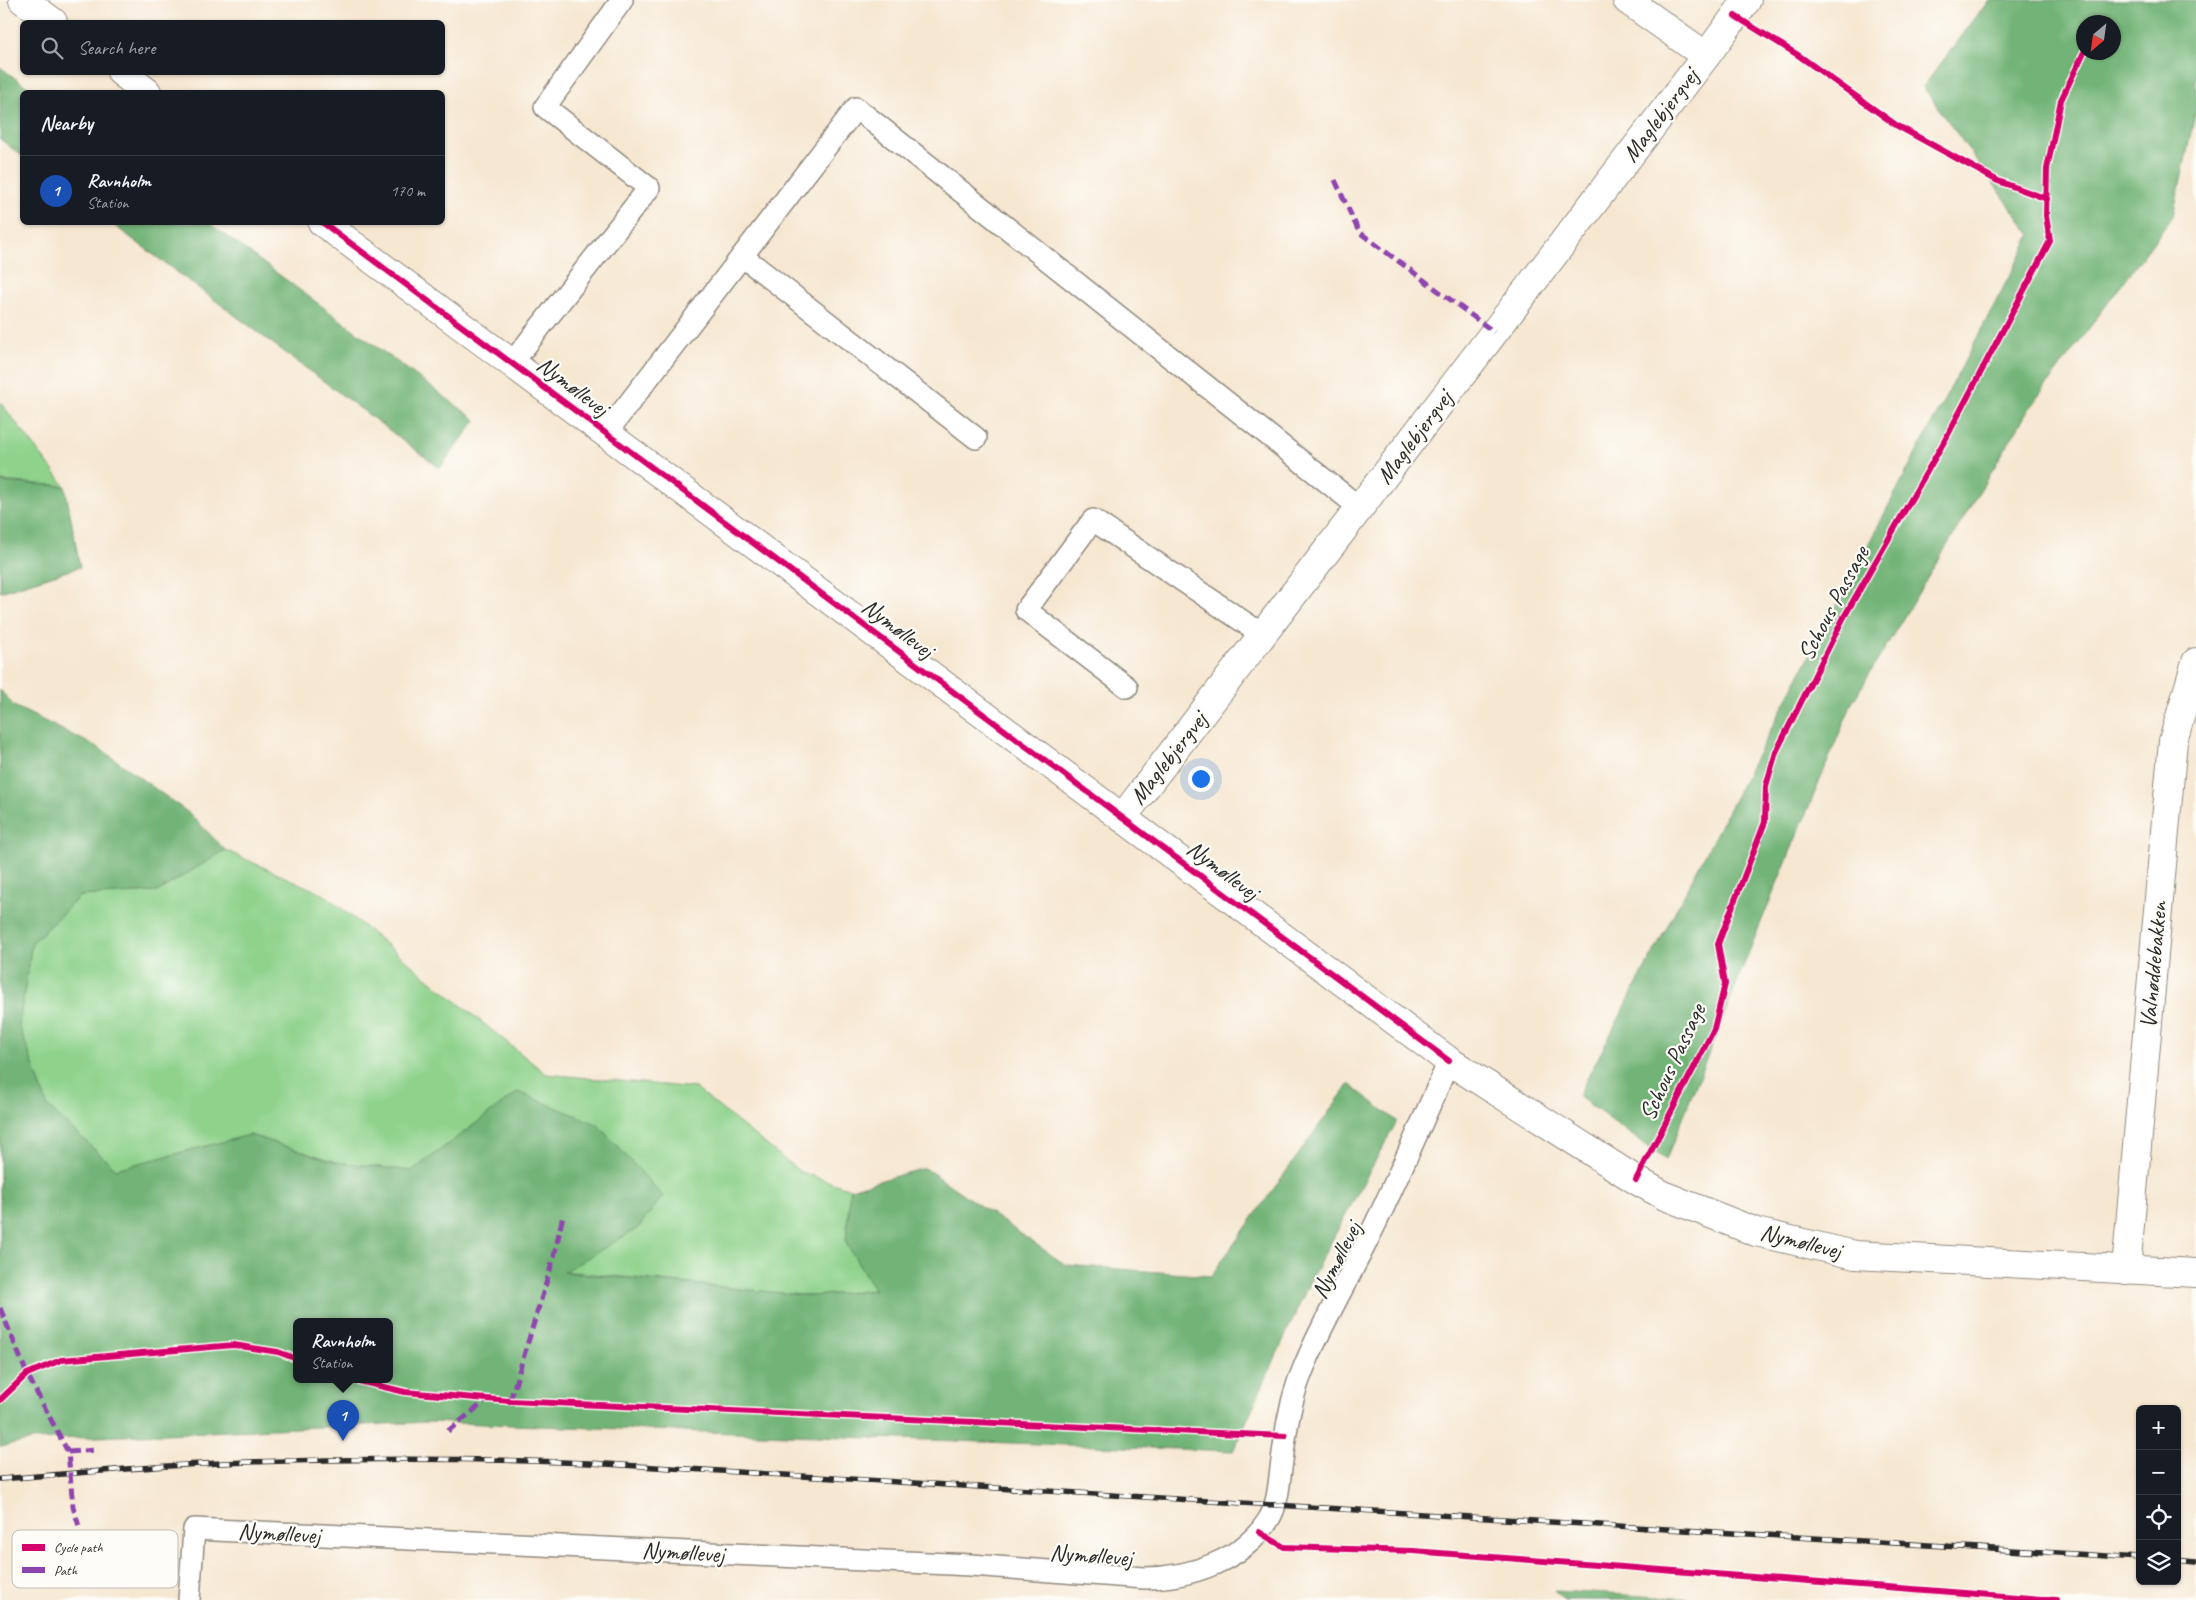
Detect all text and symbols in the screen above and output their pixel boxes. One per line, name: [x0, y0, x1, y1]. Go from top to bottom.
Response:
north arrow: [2076, 15, 2121, 60]
search box: [20, 20, 445, 75]
icon: search: [38, 34, 66, 62]
text: Search here: [78, 36, 155, 60]
street label: Maglebjergvej: [1615, 60, 1707, 168]
text: Nearby: [40, 110, 93, 136]
text: Ravnholm: [87, 169, 151, 193]
text: 1: [52, 181, 60, 201]
text: 170 m: [391, 181, 425, 201]
text: Station: [87, 193, 129, 213]
street label: Nymøllevej: [531, 349, 617, 425]
street label: Maglebjergvej: [1369, 382, 1461, 490]
street label: Schous Passage: [1790, 539, 1877, 665]
street label: Nymøllevej: [856, 591, 942, 667]
street label: Maglebjergvej: [1123, 703, 1215, 810]
your location: [1188, 766, 1214, 792]
street label: Nymøllevej: [1181, 833, 1267, 909]
street label: Valnøddebakken: [2133, 899, 2174, 1030]
street label: Schous Passage: [1632, 997, 1713, 1125]
street label: Nymøllevej: [1304, 1214, 1370, 1304]
street label: Nymøllevej: [1757, 1216, 1848, 1266]
popup: [293, 1318, 393, 1383]
text: Ravnholm: [311, 1329, 375, 1353]
text: Station: [311, 1353, 353, 1373]
pin: 1: [327, 1400, 359, 1441]
map controls: [2136, 1405, 2181, 1585]
button: +: [2136, 1405, 2181, 1450]
button: −: [2136, 1450, 2181, 1495]
button: locate: [2136, 1495, 2181, 1540]
street label: Nymøllevej: [237, 1516, 324, 1550]
legend: [12, 1530, 178, 1588]
street label: Nymøllevej: [641, 1535, 728, 1569]
street label: Nymøllevej: [1049, 1537, 1136, 1573]
text: Cycle path: [54, 1539, 103, 1556]
button: layers: [2136, 1540, 2181, 1585]
text: Path: [54, 1562, 78, 1579]

